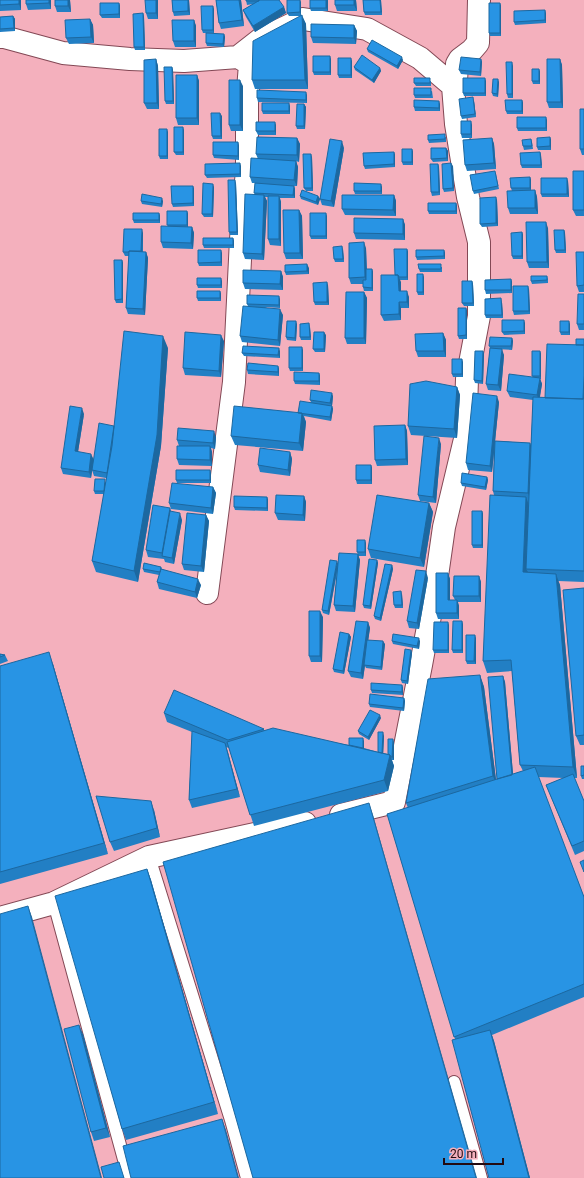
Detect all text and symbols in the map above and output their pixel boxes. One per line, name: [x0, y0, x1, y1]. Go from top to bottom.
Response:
scale bar: [444, 1140, 503, 1166]
text: 20 m: [450, 1147, 477, 1161]

